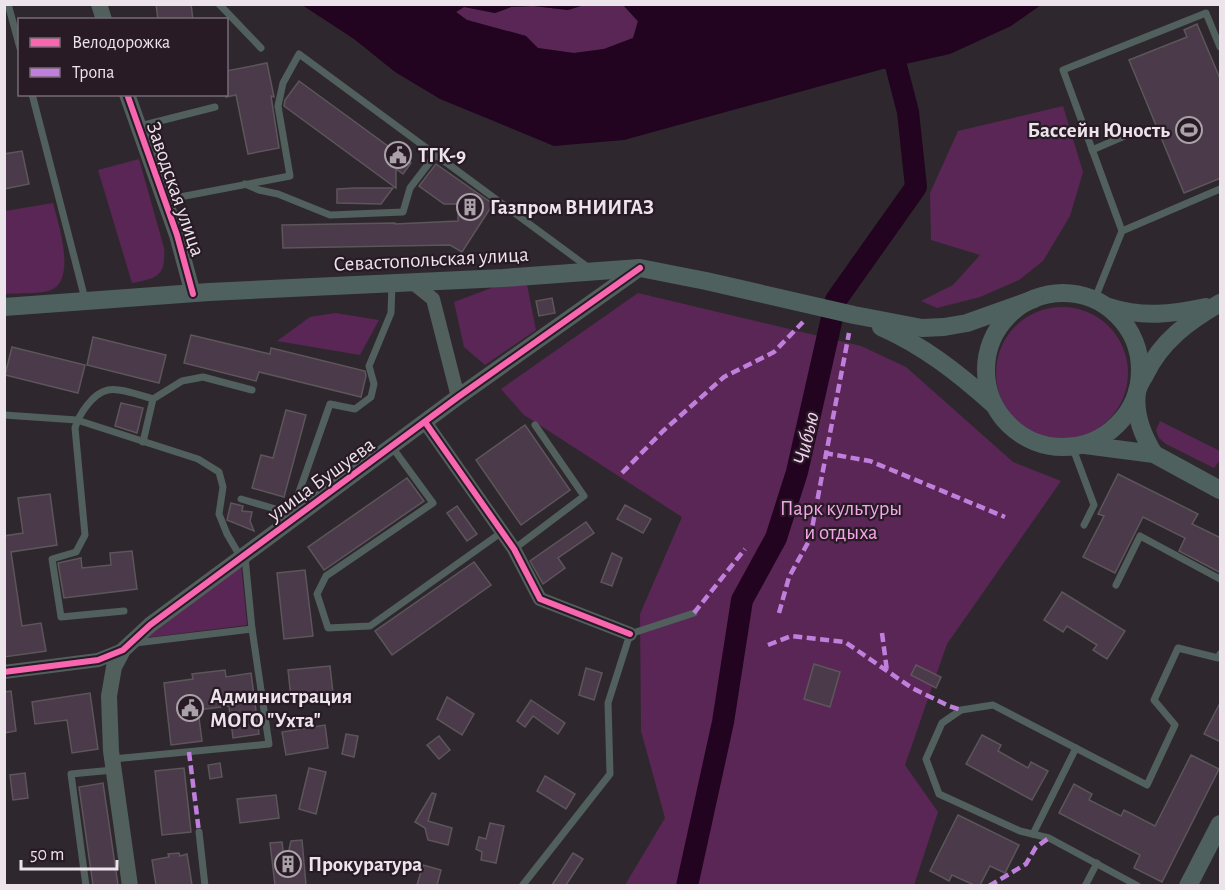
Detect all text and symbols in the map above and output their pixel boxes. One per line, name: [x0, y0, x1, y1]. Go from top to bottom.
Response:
legend: [18, 18, 228, 96]
text: Велодорожка: [72, 34, 170, 52]
text: Тропа: [72, 64, 115, 82]
sports icon: Бассейн Юность: [1174, 115, 1204, 145]
street label: Заводская улица: [143, 119, 208, 259]
place label: Бассейн Юность: [1027, 120, 1170, 141]
public building icon: ТГК-9: [383, 140, 413, 170]
place label: ТГК-9: [418, 145, 466, 166]
building icon: Газпром ВНИИГАЗ: [455, 192, 485, 222]
place label: Газпром ВНИИГАЗ: [490, 197, 654, 218]
street label: Севастопольская улица: [333, 244, 530, 275]
water label: Чибью: [789, 410, 823, 467]
street label: улица Бушуева: [263, 433, 379, 526]
park label: Парк культуры и отдыха: [780, 498, 902, 543]
place label: Администрация МОГО "Ухта": [210, 686, 352, 731]
public building icon: Администрация МОГО "Ухта": [175, 693, 205, 723]
scale bar: [21, 833, 117, 871]
text: 50 m: [30, 846, 64, 864]
building icon: Прокуратура: [273, 849, 303, 879]
place label: Прокуратура: [308, 854, 422, 875]

